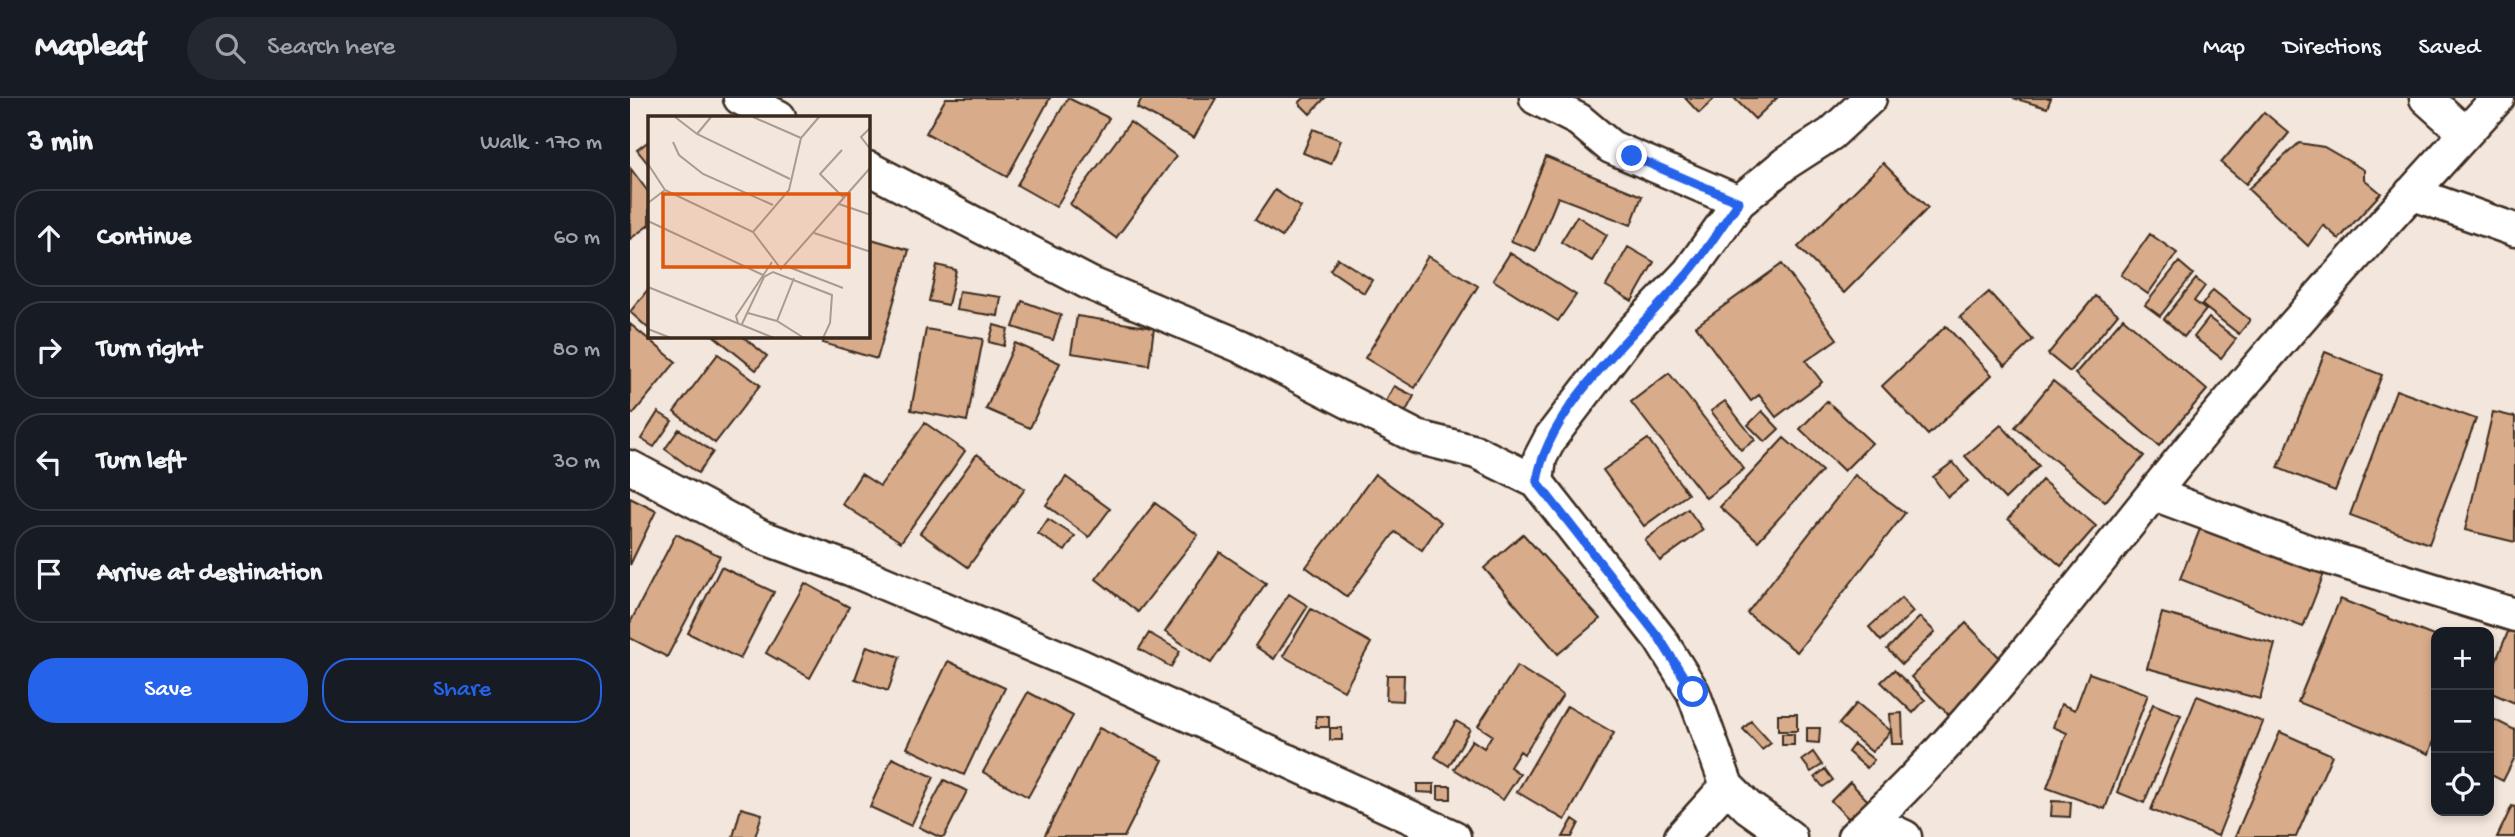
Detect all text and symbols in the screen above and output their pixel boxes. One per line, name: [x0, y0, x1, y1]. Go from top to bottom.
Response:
search box: [187, 17, 677, 80]
text: Mapleaf: [35, 29, 145, 67]
icon: search: [211, 29, 249, 67]
text: Search here: [267, 33, 395, 64]
text: Map: [2203, 34, 2245, 63]
text: Directions: [2283, 34, 2381, 63]
text: Saved: [2419, 34, 2480, 63]
inset map: [648, 116, 870, 338]
text: 3 min: [28, 126, 93, 161]
text: Walk · 170 m: [480, 130, 602, 157]
route end: [1616, 140, 1647, 171]
icon: ahead: [30, 219, 68, 257]
text: Continue: [97, 223, 191, 254]
text: 60 m: [554, 225, 600, 252]
icon: right: [30, 331, 68, 369]
text: Turn right: [97, 335, 201, 366]
text: 80 m: [553, 337, 600, 364]
icon: left: [30, 443, 68, 481]
text: Turn left: [97, 447, 185, 478]
text: 30 m: [553, 449, 600, 476]
icon: arrive: [30, 555, 68, 593]
text: Arrive at destination: [97, 559, 322, 590]
map controls: [2431, 627, 2494, 816]
button: +: [2431, 627, 2494, 690]
button: Save: [28, 658, 308, 723]
button: Share: [322, 658, 602, 723]
route start: [1677, 676, 1708, 707]
button: −: [2431, 690, 2494, 753]
button: locate: [2431, 753, 2494, 816]

